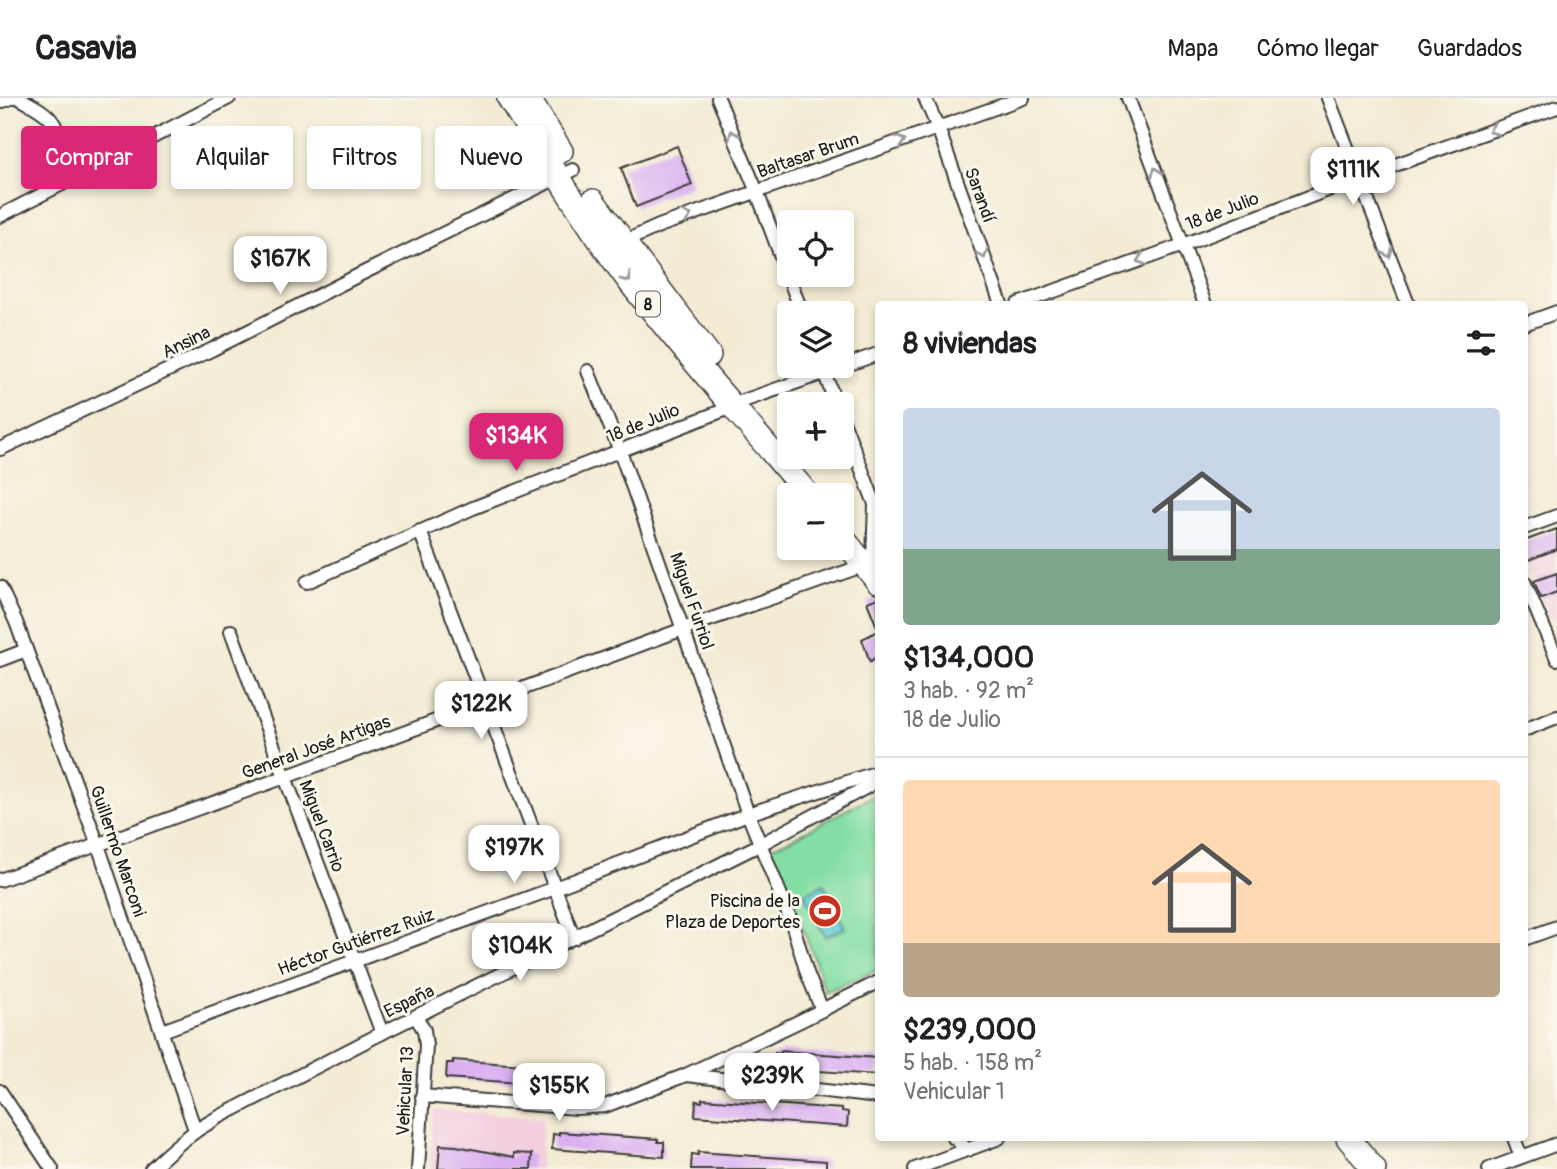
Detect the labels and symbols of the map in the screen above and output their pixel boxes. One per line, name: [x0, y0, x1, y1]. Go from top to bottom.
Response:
one-way arrow: [1487, 122, 1499, 136]
street label: Baltasar Brum: [754, 127, 862, 184]
one-way arrow: [727, 130, 741, 143]
one-way arrow: [895, 135, 907, 149]
pin: $111K: [1304, 148, 1402, 207]
street label: Sarandí: [959, 164, 1000, 226]
one-way arrow: [1150, 166, 1164, 178]
street label: 18 de Julio: [1182, 187, 1262, 236]
one-way arrow: [680, 211, 692, 225]
pin: $167K: [231, 236, 329, 296]
one-way arrow: [1380, 246, 1394, 258]
one-way arrow: [974, 247, 988, 259]
one-way arrow: [1136, 252, 1148, 266]
one-way arrow: [619, 270, 632, 282]
road number: 8: [636, 292, 660, 316]
street label: Ansina: [158, 321, 214, 364]
street label: 18 de Julio: [603, 398, 683, 448]
pin: $134K: [467, 414, 565, 473]
street label: Miguel Furriol: [664, 550, 719, 653]
pin: $122K: [432, 682, 530, 741]
street label: General José Artigas: [239, 710, 394, 785]
street label: Miguel Carrio: [293, 777, 350, 876]
street label: Guillermo Marconi: [84, 782, 151, 920]
pin: $197K: [465, 826, 563, 885]
place label: Piscina de la Plaza de Deportes: [665, 890, 800, 934]
sports icon: Piscina de la Plaza de Deportes: [806, 892, 844, 930]
street label: Héctor Gutiérrez Ruiz: [275, 903, 438, 982]
pin: $104K: [471, 924, 569, 983]
street label: España: [380, 979, 438, 1023]
street label: Vehicular 13: [392, 1046, 419, 1136]
pin: $239K: [723, 1054, 821, 1113]
pin: $155K: [510, 1063, 608, 1123]

